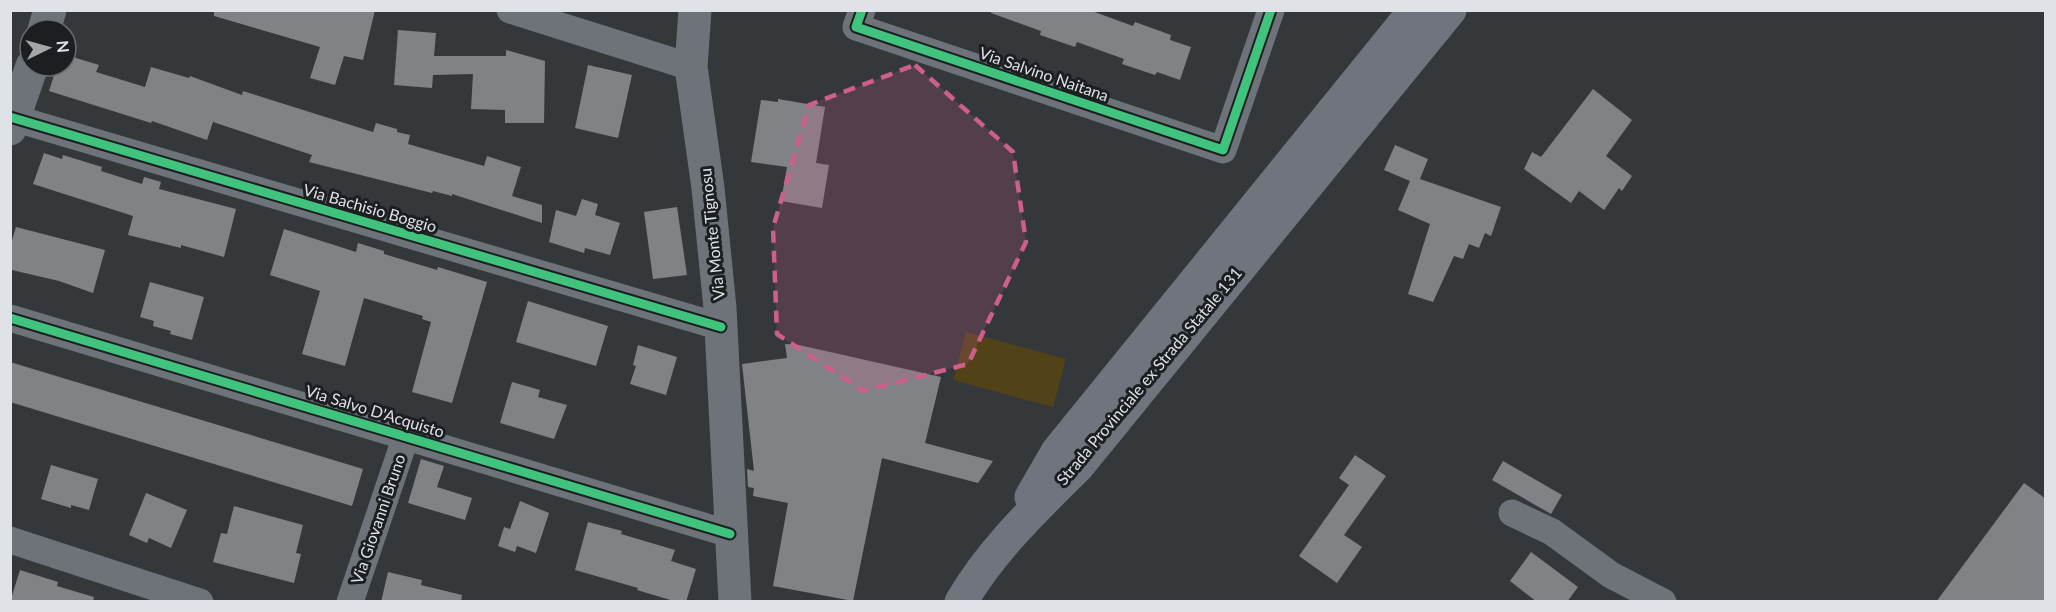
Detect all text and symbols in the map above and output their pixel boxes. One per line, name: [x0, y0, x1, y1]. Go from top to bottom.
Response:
north arrow: [18, 18, 78, 78]
text: N: [53, 40, 73, 54]
street label: Via Salvino Naitana: [977, 42, 1111, 105]
street label: Via Monte Tignosu: [695, 167, 728, 301]
street label: Via Bachisio Boggio: [301, 179, 439, 236]
street label: Strada Provinciale ex Strada Statale 131: [1052, 263, 1245, 488]
street label: Via Salvo D'Acquisto: [303, 380, 447, 441]
street label: Via Giovanni Bruno: [346, 452, 409, 586]

